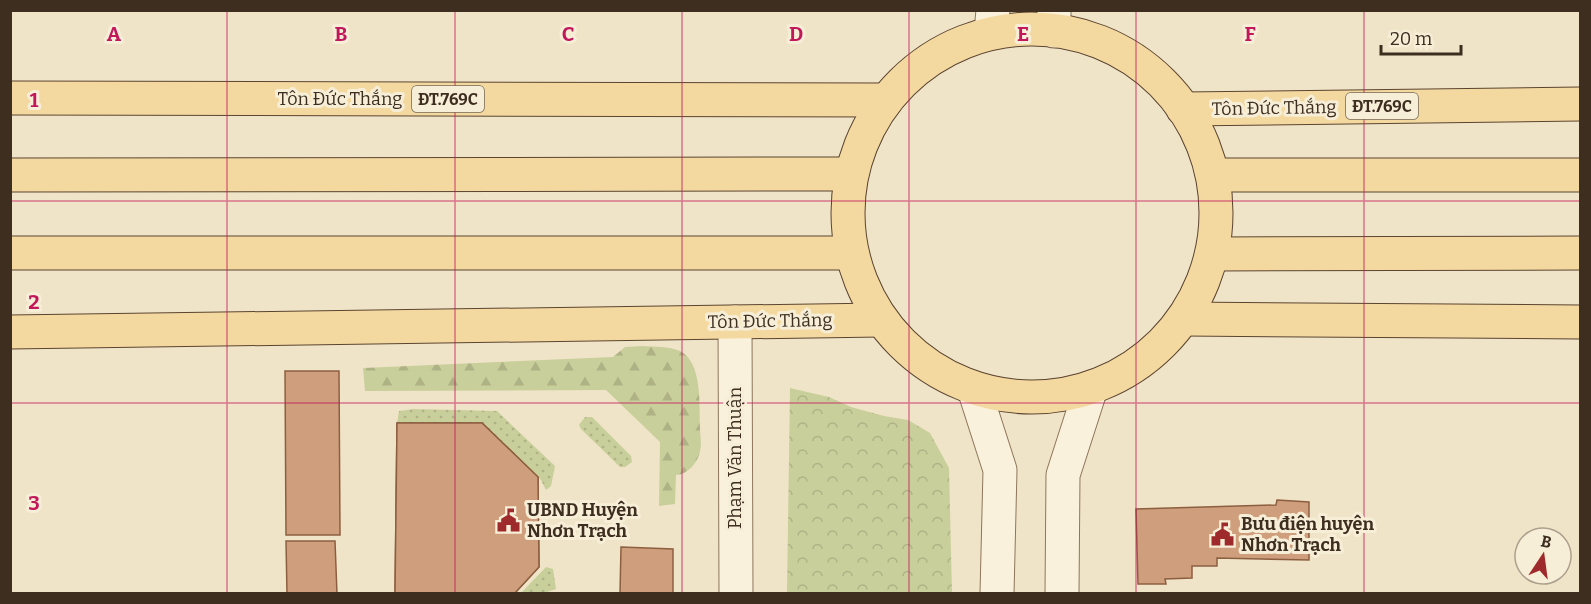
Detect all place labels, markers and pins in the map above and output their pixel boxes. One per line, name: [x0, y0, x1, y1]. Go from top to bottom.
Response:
place label: UBND Huyện Nhơn Trạch: [527, 499, 638, 542]
public building icon: UBND Huyện Nhơn Trạch: [496, 507, 522, 533]
place label: Bưu điện huyện Nhơn Trạch: [1241, 513, 1374, 556]
public building icon: Bưu điện huyện Nhơn Trạch: [1210, 521, 1236, 547]

